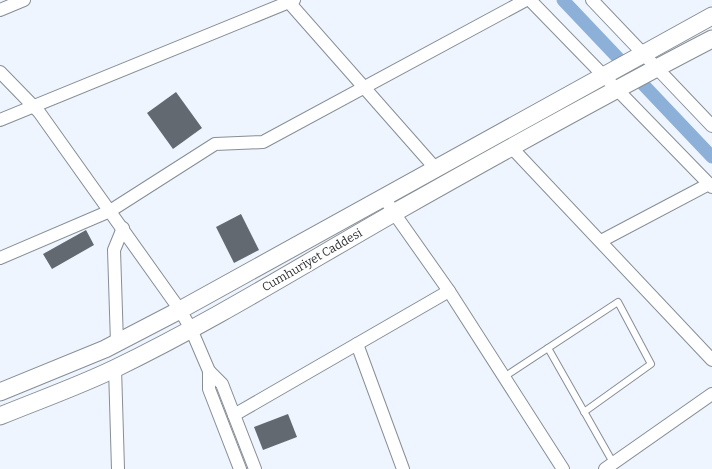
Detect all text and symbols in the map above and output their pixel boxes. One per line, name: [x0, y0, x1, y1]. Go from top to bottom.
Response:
street label: Cumhuriyet Caddesi: [259, 225, 365, 294]

